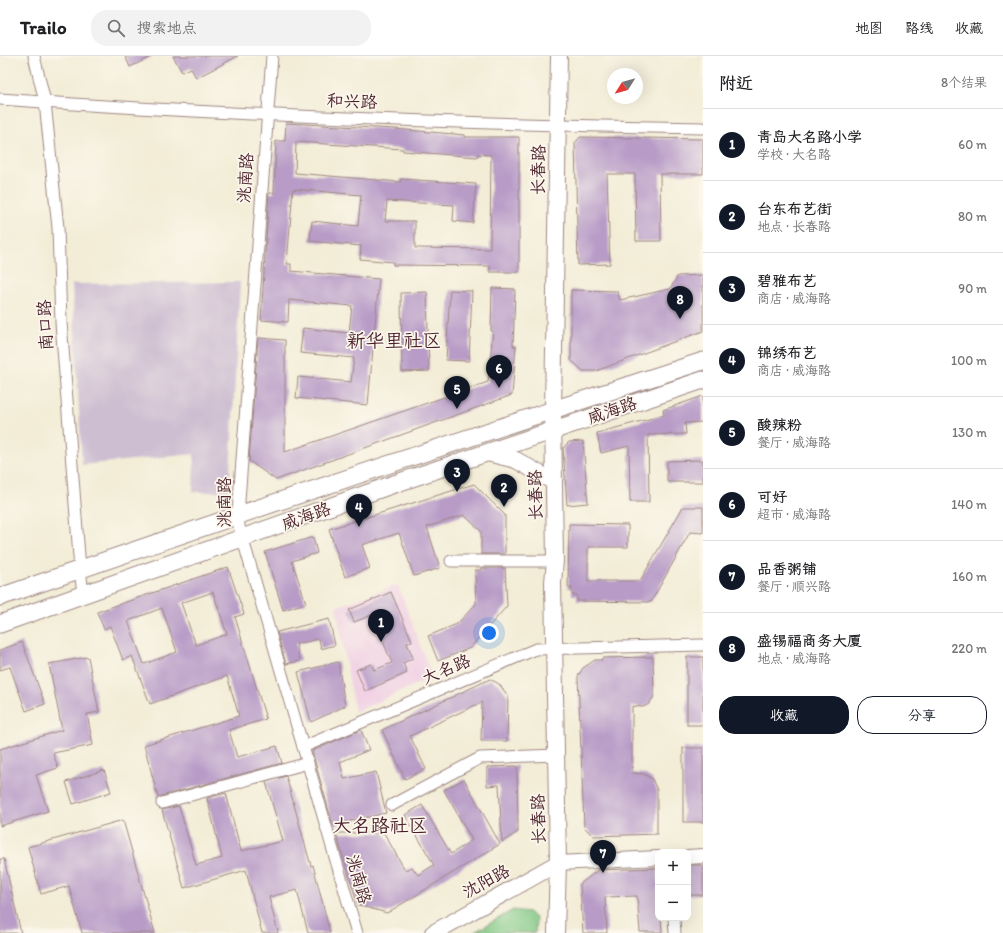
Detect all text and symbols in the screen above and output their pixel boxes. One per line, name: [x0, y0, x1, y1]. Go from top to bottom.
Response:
search box: [91, 10, 371, 46]
text: Trailo: [20, 16, 67, 39]
icon: search: [105, 17, 127, 39]
text: 搜索地点: [137, 19, 197, 37]
text: 地图: [855, 20, 883, 37]
text: 路线: [905, 20, 933, 37]
text: 收藏: [955, 20, 983, 37]
north arrow: [607, 68, 643, 104]
text: 附近: [719, 73, 753, 93]
text: 8个结果: [941, 75, 987, 90]
street label: 和兴路: [326, 90, 378, 112]
text: 青岛大名路小学: [757, 128, 862, 146]
text: 1: [729, 137, 735, 152]
text: 60 m: [958, 137, 987, 152]
street label: 长春路: [528, 144, 548, 196]
text: 学校 · 大名路: [757, 147, 831, 162]
street label: 洮南路: [233, 152, 257, 204]
text: 台东布艺街: [757, 200, 832, 218]
text: 2: [729, 209, 735, 224]
text: 80 m: [958, 209, 987, 224]
text: 地点 · 长春路: [757, 219, 831, 234]
text: 碧雅布艺: [757, 272, 817, 290]
text: 3: [728, 281, 736, 296]
text: 90 m: [958, 281, 987, 296]
pin: 8: [667, 286, 693, 319]
text: 商店 · 威海路: [757, 291, 831, 306]
street label: 南口路: [34, 299, 56, 351]
district label: 新华里社区: [346, 329, 442, 352]
text: 锦绣布艺: [757, 344, 817, 362]
text: 4: [728, 353, 736, 368]
text: 100 m: [951, 353, 987, 368]
pin: 6: [486, 355, 512, 388]
text: 商店 · 威海路: [757, 363, 831, 378]
pin: 5: [444, 376, 470, 409]
street label: 威海路: [585, 392, 639, 428]
text: 酸辣粉: [757, 416, 802, 434]
text: 5: [729, 425, 735, 440]
text: 130 m: [952, 425, 987, 440]
text: 餐厅 · 威海路: [757, 435, 831, 450]
pin: 3: [444, 459, 470, 492]
street label: 长春路: [525, 469, 545, 521]
pin: 2: [491, 474, 517, 507]
street label: 洮南路: [214, 477, 234, 528]
text: 可好: [757, 488, 787, 506]
pin: 4: [346, 494, 372, 527]
text: 6: [729, 497, 735, 512]
text: 140 m: [951, 497, 987, 512]
street label: 威海路: [279, 498, 333, 534]
text: 超市 · 威海路: [757, 507, 831, 522]
text: 品香粥铺: [757, 560, 817, 578]
text: 7: [729, 569, 735, 584]
text: 160 m: [952, 569, 987, 584]
text: 餐厅 · 顺兴路: [757, 579, 831, 594]
pin: 1: [368, 609, 394, 642]
your location: [479, 623, 499, 643]
text: 盛锡福商务大厦: [757, 632, 862, 650]
text: 8: [728, 641, 736, 656]
text: 220 m: [951, 641, 987, 656]
street label: 大名路: [419, 650, 473, 688]
text: 地点 · 威海路: [757, 651, 831, 666]
button: 收藏: [719, 696, 849, 734]
button: 分享: [857, 696, 987, 734]
street label: 长春路: [528, 793, 548, 845]
district label: 大名路社区: [332, 814, 428, 837]
pin: 7: [590, 840, 616, 873]
map controls: [655, 849, 691, 921]
button: +: [655, 849, 691, 885]
street label: 洮南路: [342, 852, 376, 906]
street label: 沈阳路: [459, 860, 513, 902]
button: −: [655, 885, 691, 921]

